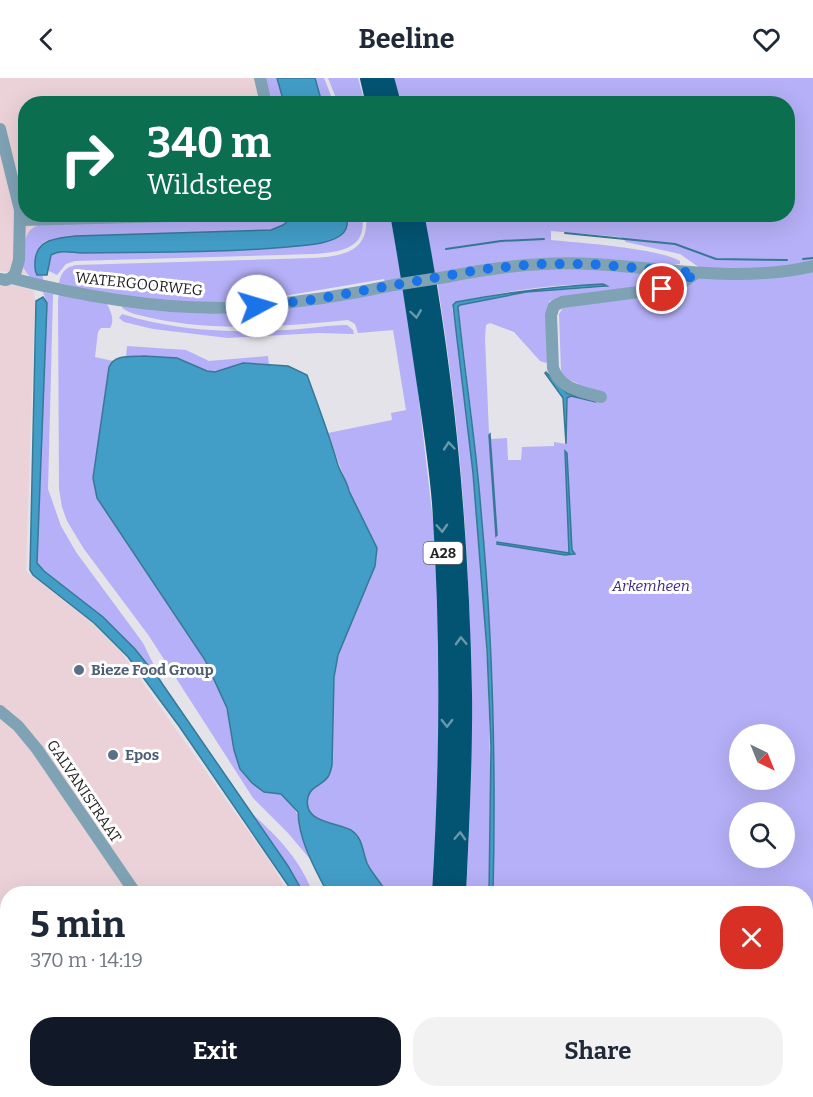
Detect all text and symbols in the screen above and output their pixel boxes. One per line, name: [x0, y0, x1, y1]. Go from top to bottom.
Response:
icon: back: [30, 23, 63, 56]
text: Beeline: [358, 23, 455, 55]
icon: heart: [750, 23, 783, 56]
text: 340 m: [147, 118, 271, 168]
icon: right: [48, 120, 126, 198]
text: Wildsteeg: [147, 169, 272, 201]
pin: [636, 263, 687, 314]
street label: WATERGOORWEG: [74, 268, 204, 300]
icon: arrive: [645, 272, 678, 305]
position arrow: [225, 274, 289, 338]
one-way arrow: [409, 309, 421, 318]
one-way arrow: [443, 442, 456, 451]
one-way arrow: [435, 523, 448, 532]
road number: A28: [424, 542, 462, 564]
park label: Arkemheen: [611, 577, 690, 595]
one-way arrow: [455, 636, 468, 645]
place label: Bieze Food Group: [91, 661, 214, 679]
marker: Bieze Food Group: [72, 663, 86, 677]
one-way arrow: [441, 718, 453, 727]
north arrow: [729, 724, 795, 790]
map controls: [729, 724, 795, 868]
street label: GALVANISTRAAT: [43, 736, 125, 846]
place label: Epos: [125, 746, 159, 764]
marker: Epos: [106, 748, 120, 762]
button: search: [729, 802, 795, 868]
one-way arrow: [453, 831, 466, 840]
text: 5 min: [30, 903, 125, 947]
button: close: [720, 906, 783, 969]
text: 370 m · 14:19: [30, 948, 143, 972]
button: Exit: [30, 1017, 401, 1086]
button: Share: [413, 1017, 783, 1086]

